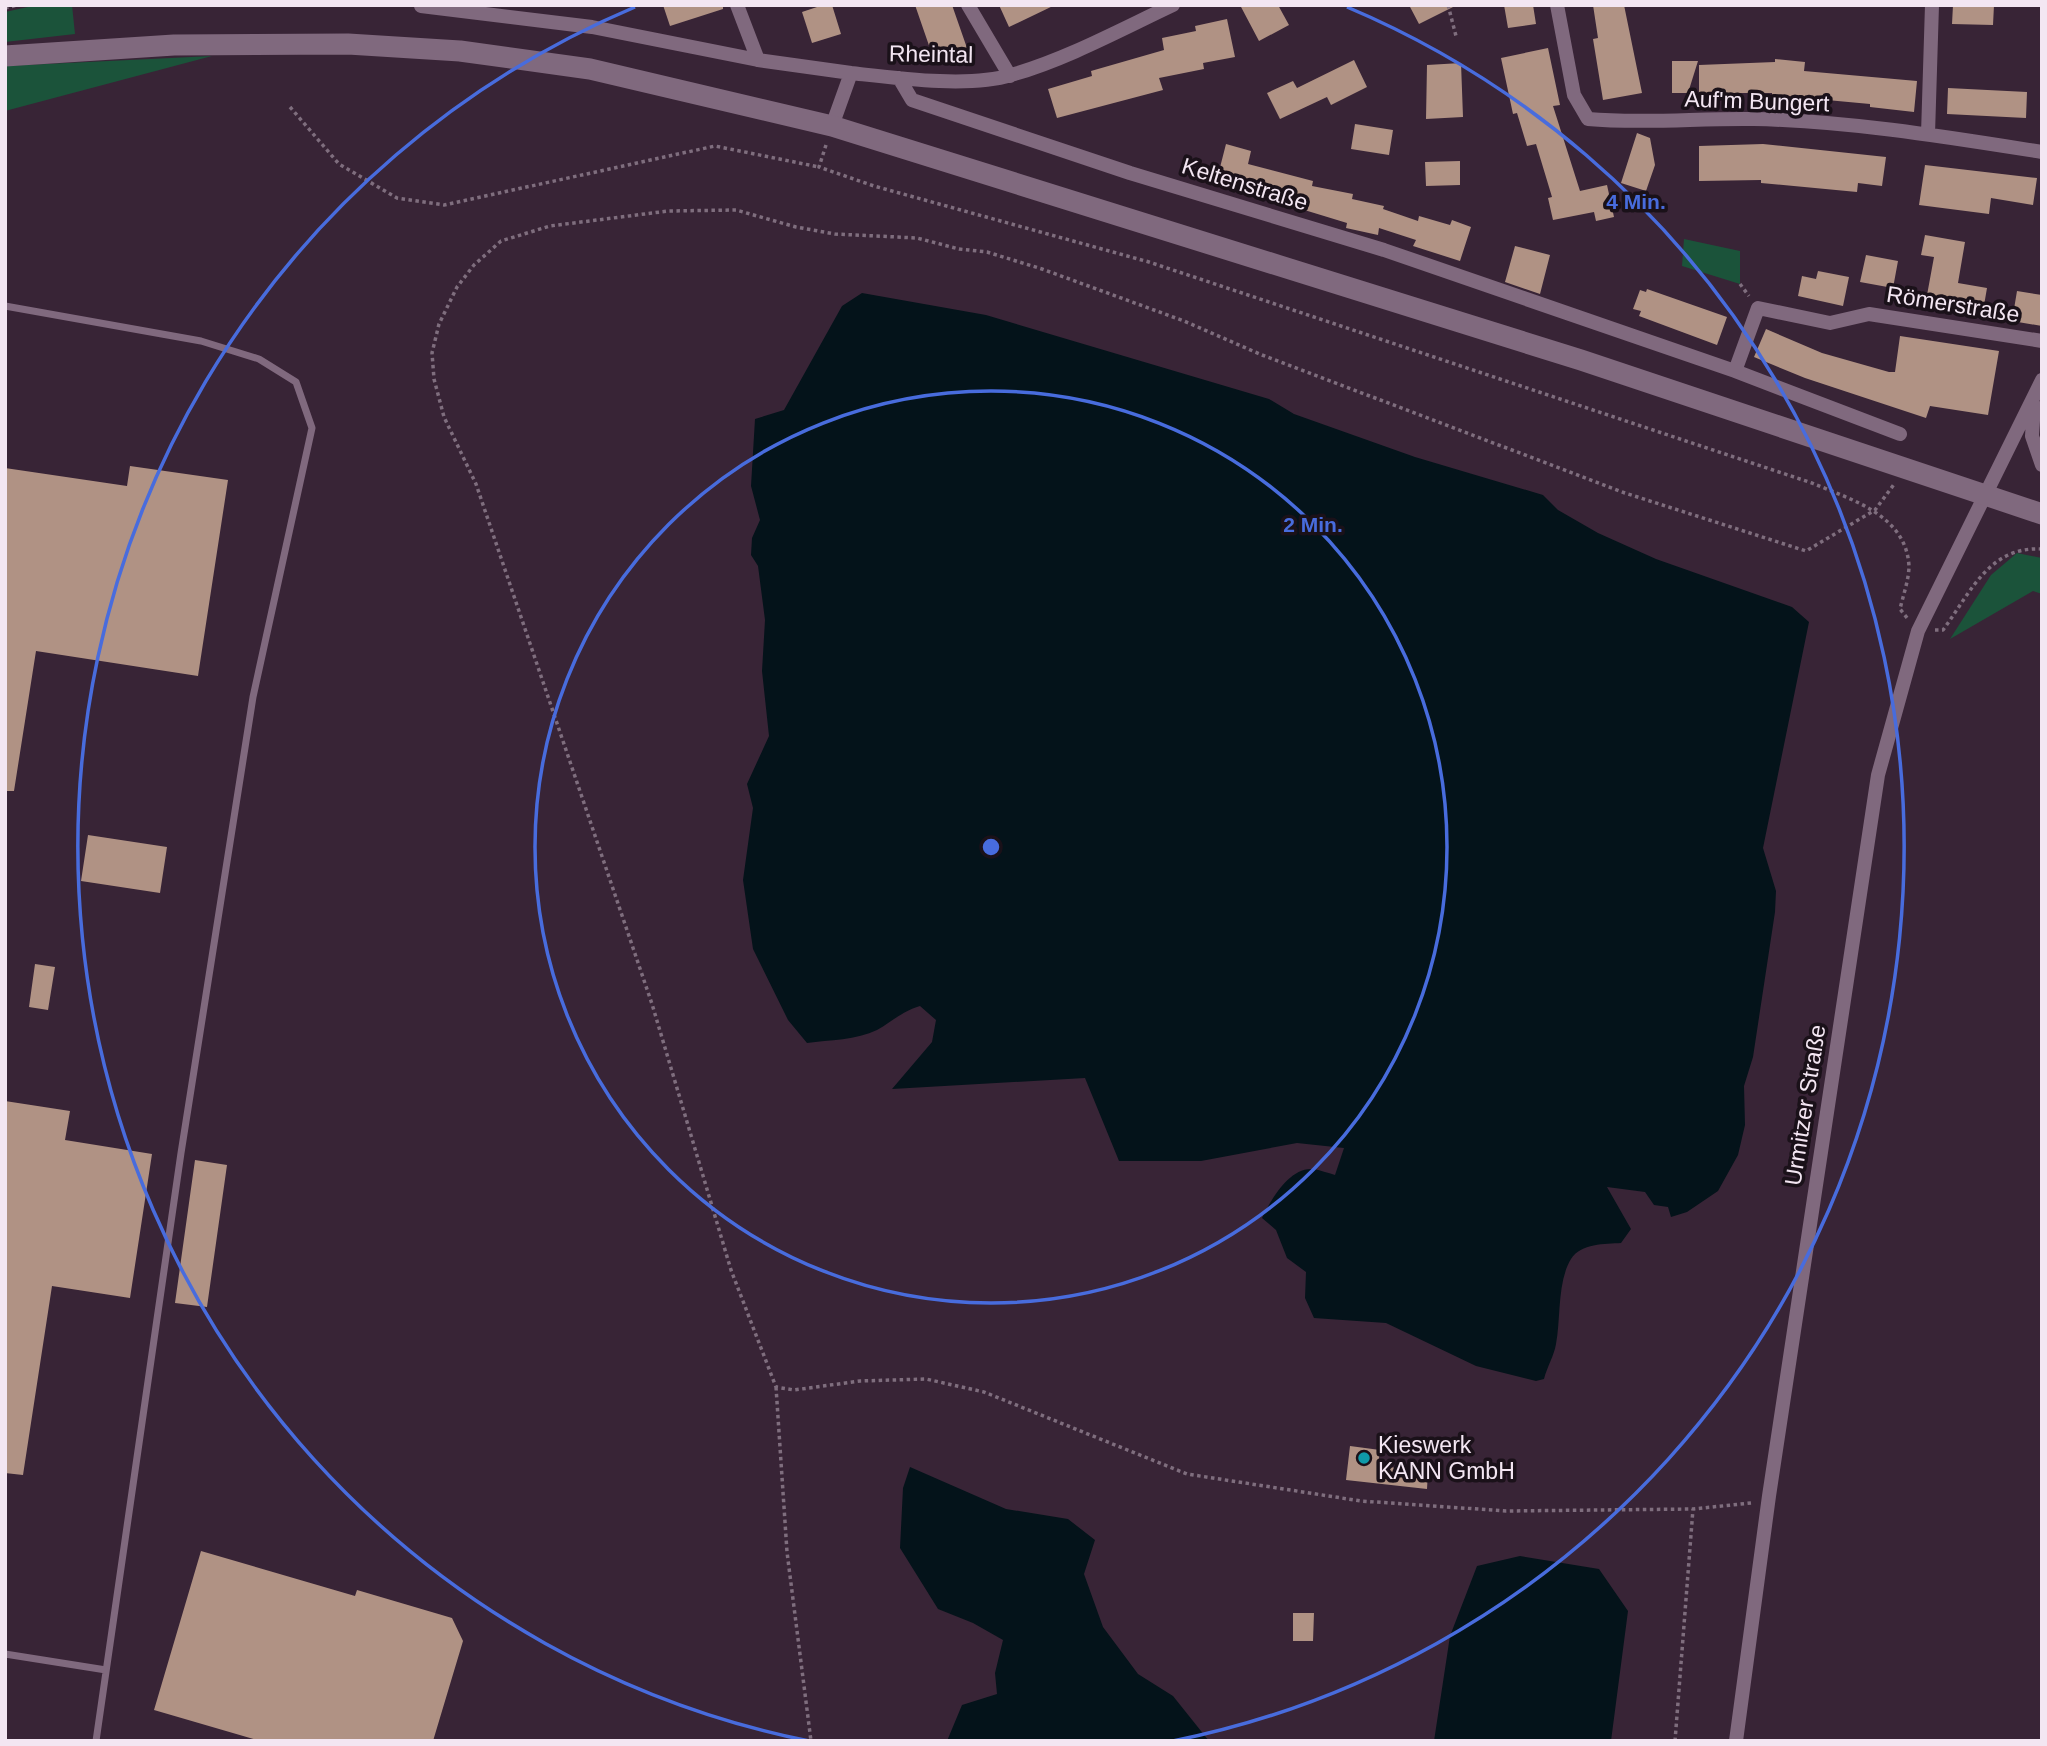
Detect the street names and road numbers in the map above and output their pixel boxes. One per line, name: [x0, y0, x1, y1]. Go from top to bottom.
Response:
street label: Rheintal: [889, 40, 973, 68]
street label: Auf'm Bungert: [1684, 85, 1831, 117]
street label: Keltenstraße: [1179, 153, 1311, 215]
street label: Römerstraße: [1885, 281, 2021, 327]
street label: Urmitzer Straße: [1779, 1023, 1831, 1187]

